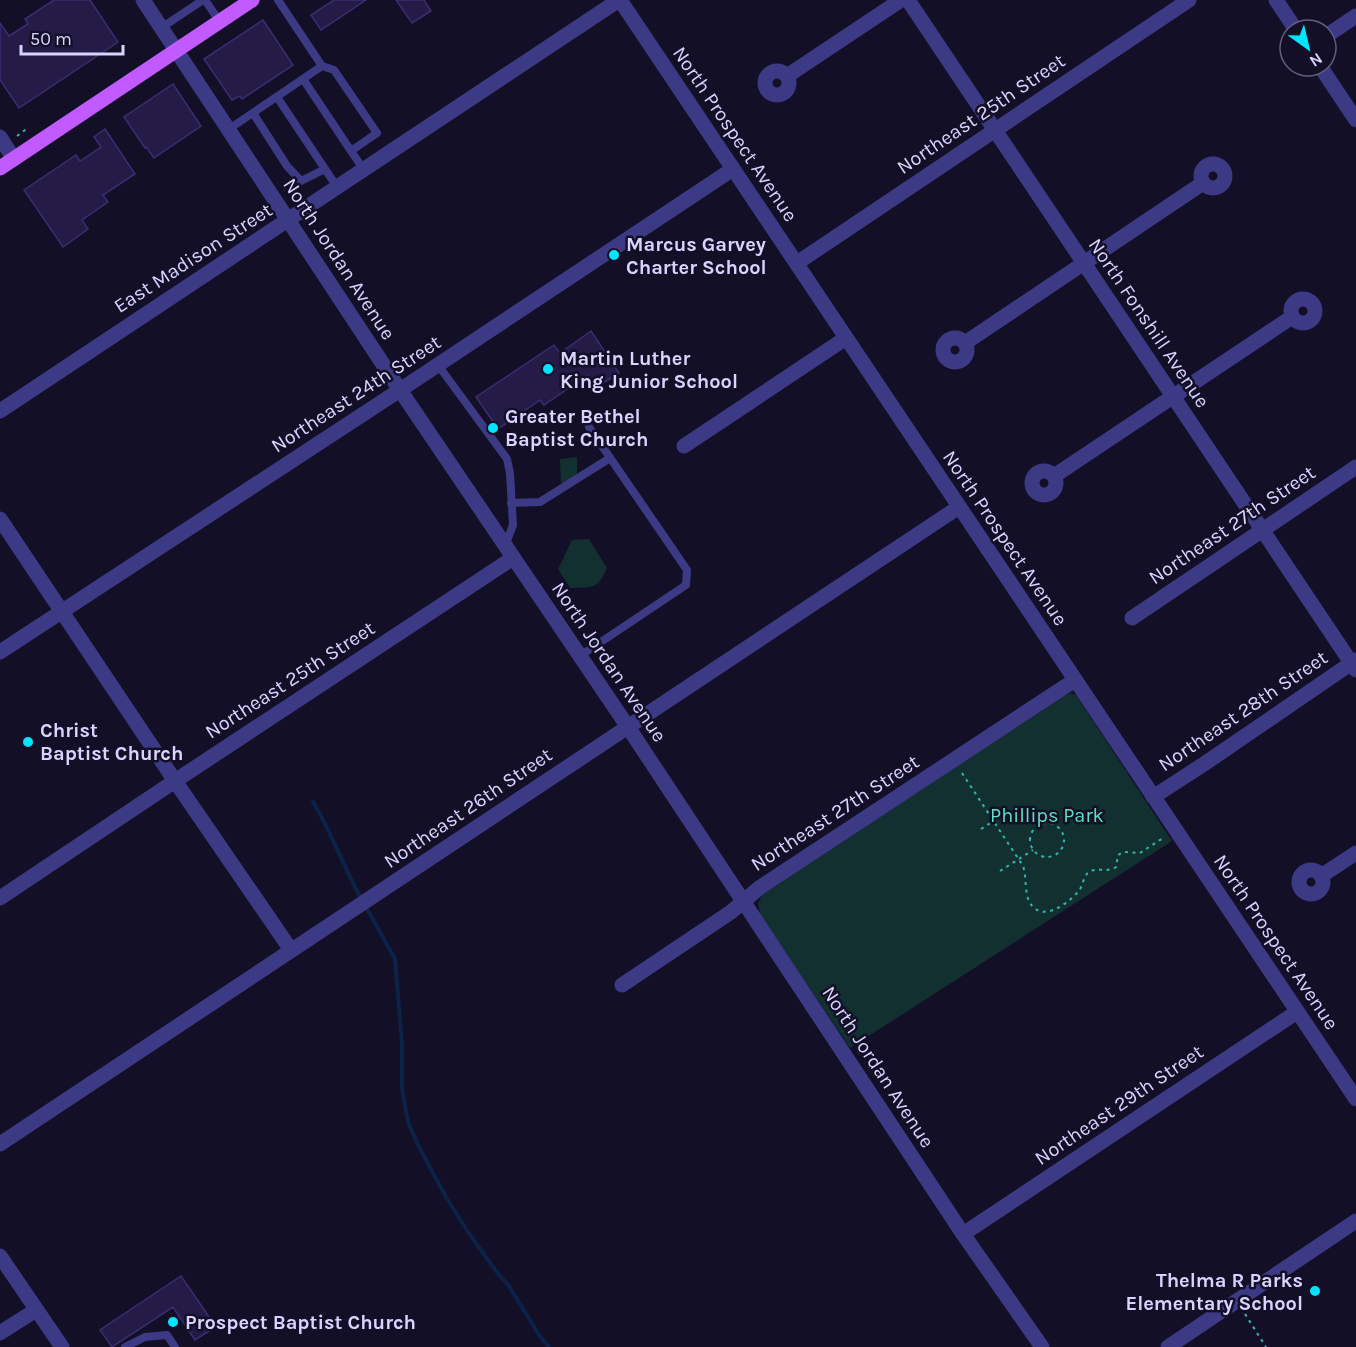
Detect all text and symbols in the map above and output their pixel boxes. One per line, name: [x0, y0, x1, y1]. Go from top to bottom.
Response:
scale bar: [21, 18, 123, 56]
north arrow: [1278, 18, 1338, 78]
text: 50 m: [30, 28, 72, 50]
street label: North Prospect Avenue: [668, 42, 802, 226]
street label: Northeast 25th Street: [893, 49, 1070, 179]
text: N: [1306, 49, 1326, 71]
street label: North Jordan Avenue: [278, 174, 400, 344]
street label: East Madison Street: [110, 198, 277, 318]
place label: Marcus Garvey Charter School: [626, 233, 767, 279]
street label: North Fonshill Avenue: [1084, 234, 1214, 412]
marker: Marcus Garvey Charter School: [607, 248, 621, 262]
street label: Northeast 24th Street: [267, 330, 445, 457]
place label: Martin Luther King Junior School: [560, 347, 738, 393]
marker: Martin Luther King Junior School: [541, 362, 555, 376]
place label: Greater Bethel Baptist Church: [505, 405, 648, 451]
marker: Greater Bethel Baptist Church: [486, 421, 500, 435]
street label: North Prospect Avenue: [938, 446, 1072, 630]
street label: Northeast 27th Street: [1144, 460, 1320, 589]
street label: North Jordan Avenue: [547, 578, 671, 746]
street label: Northeast 25th Street: [201, 616, 380, 743]
street label: Northeast 28th Street: [1154, 646, 1332, 776]
place label: Christ Baptist Church: [40, 719, 183, 765]
marker: Christ Baptist Church: [21, 735, 35, 749]
street label: Northeast 26th Street: [380, 743, 557, 873]
street label: Northeast 27th Street: [747, 750, 924, 876]
park label: Phillips Park: [990, 804, 1104, 827]
street label: North Prospect Avenue: [1209, 850, 1343, 1034]
street label: North Jordan Avenue: [817, 982, 939, 1152]
street label: Northeast 29th Street: [1031, 1040, 1208, 1170]
place label: Thelma R Parks Elementary School: [1125, 1269, 1303, 1315]
marker: Thelma R Parks Elementary School: [1308, 1284, 1322, 1298]
place label: Prospect Baptist Church: [185, 1311, 416, 1334]
marker: Prospect Baptist Church: [166, 1315, 180, 1329]

